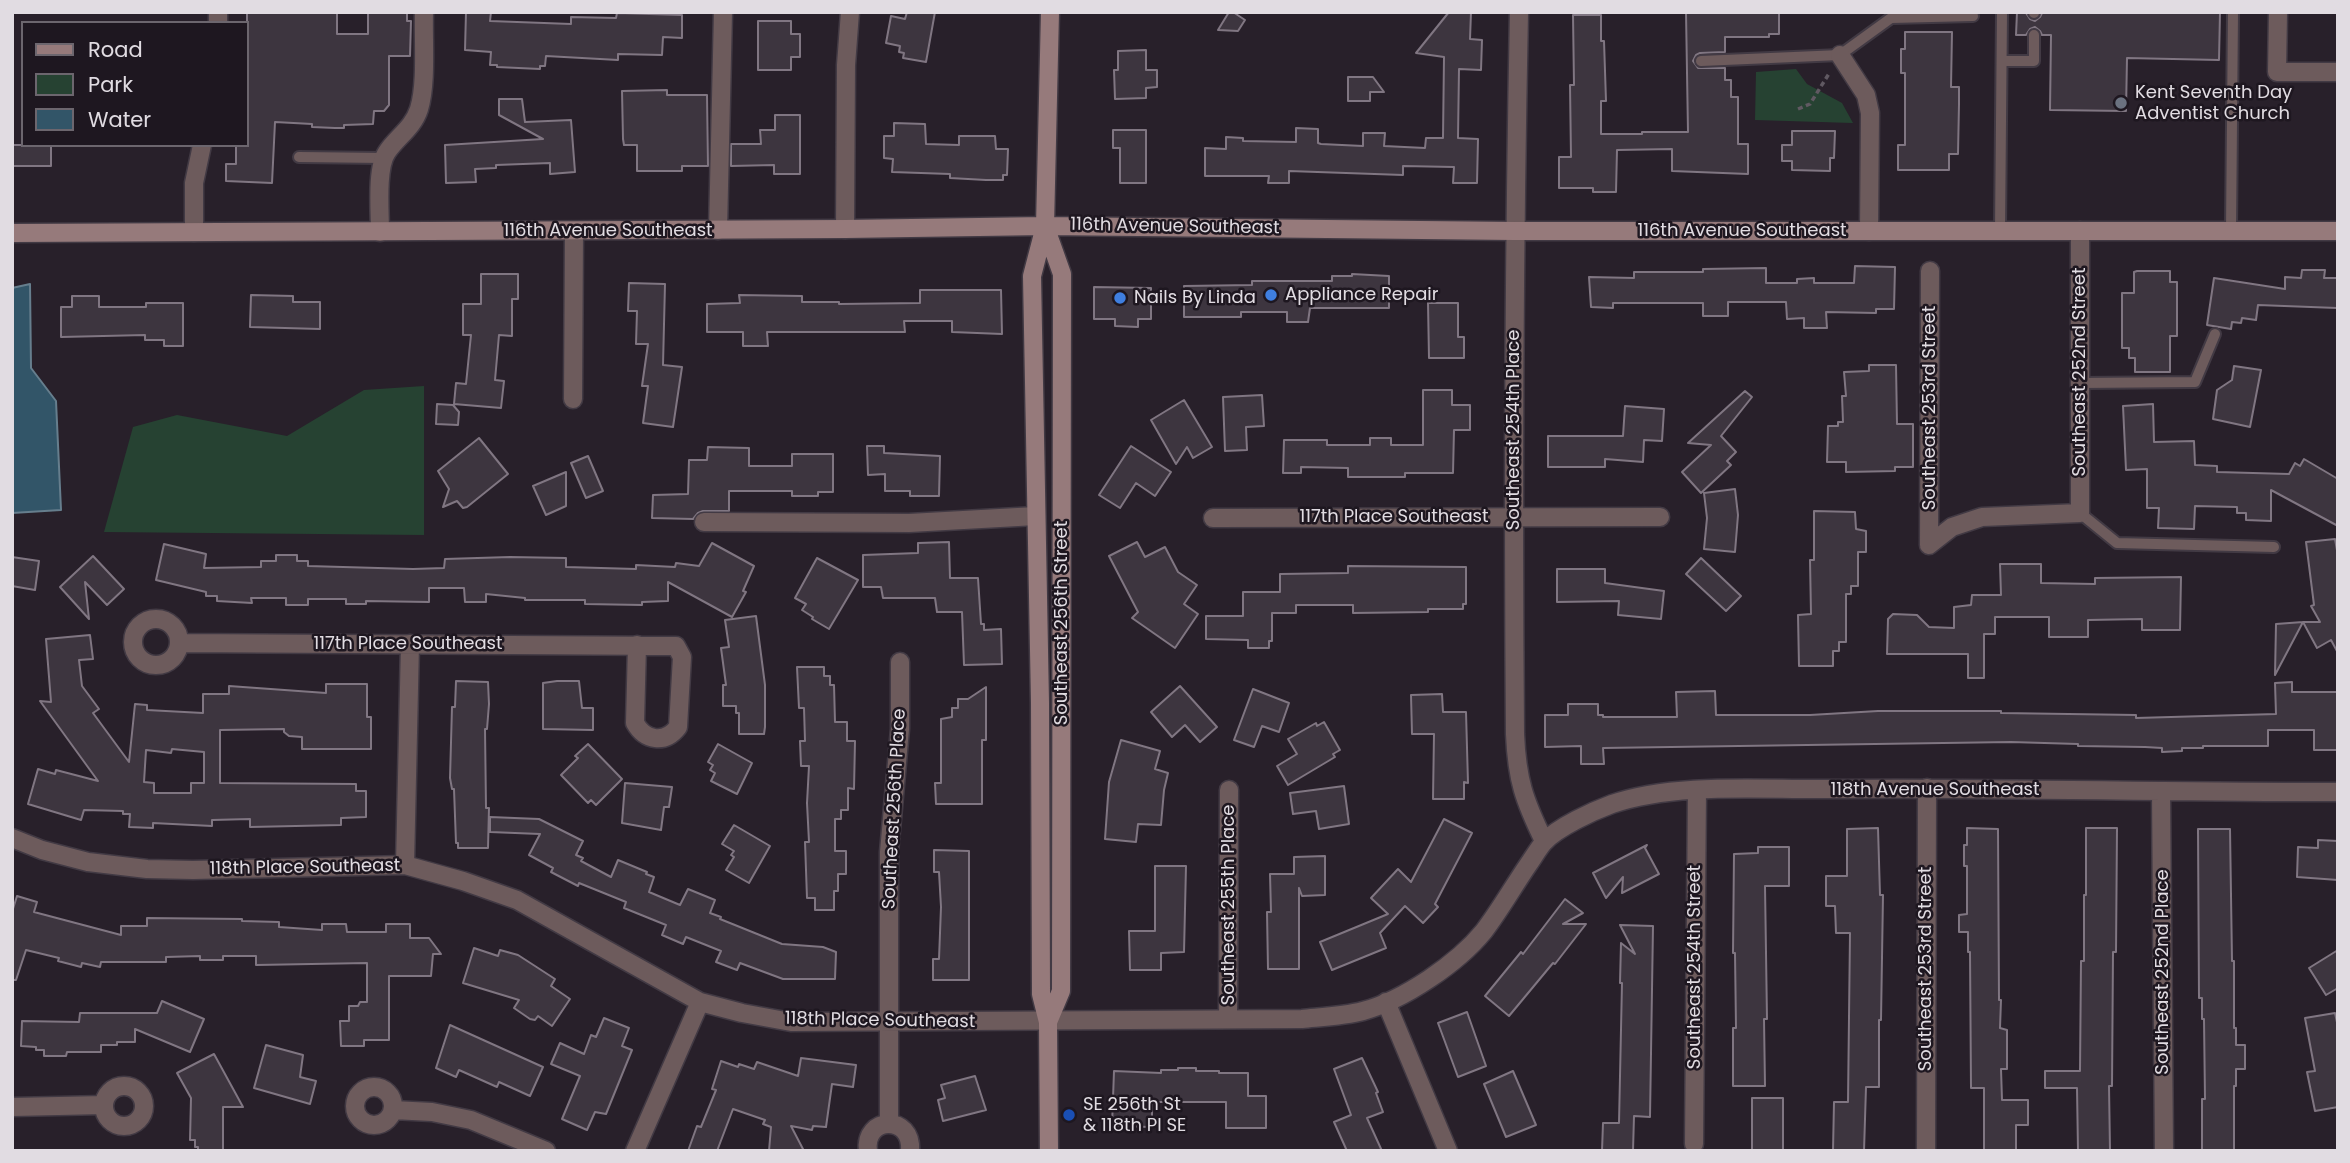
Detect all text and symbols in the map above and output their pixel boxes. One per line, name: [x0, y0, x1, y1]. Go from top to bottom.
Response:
legend: [21, 21, 248, 147]
text: Road: [88, 35, 143, 64]
text: Park: [88, 70, 133, 99]
place label: Kent Seventh Day Adventist Church: [2135, 82, 2292, 124]
marker: Kent Seventh Day Adventist Church: [2113, 95, 2129, 111]
text: Water: [88, 105, 151, 134]
street label: 116th Avenue Southeast: [1070, 214, 1280, 240]
street label: 116th Avenue Southeast: [503, 220, 713, 242]
street label: 116th Avenue Southeast: [1637, 220, 1847, 242]
street label: Southeast 252nd Street: [2069, 268, 2091, 476]
place label: Appliance Repair: [1285, 284, 1438, 306]
place label: Nails By Linda: [1134, 287, 1256, 309]
marker: Appliance Repair: [1263, 287, 1279, 303]
marker: Nails By Linda: [1112, 290, 1128, 306]
street label: Southeast 253rd Street: [1919, 306, 1941, 510]
street label: Southeast 254th Place: [1503, 330, 1525, 530]
street label: 117th Place Southeast: [1299, 506, 1489, 528]
street label: Southeast 256th Street: [1051, 521, 1073, 725]
street label: 117th Place Southeast: [313, 633, 503, 655]
street label: Southeast 256th Place: [879, 708, 911, 910]
street label: 118th Avenue Southeast: [1830, 779, 2040, 801]
street label: Southeast 255th Place: [1218, 805, 1240, 1005]
street label: 118th Place Southeast: [210, 856, 400, 880]
street label: Southeast 254th Street: [1684, 865, 1706, 1069]
street label: Southeast 253rd Street: [1915, 867, 1937, 1071]
street label: Southeast 252nd Place: [2152, 869, 2174, 1075]
street label: 118th Place Southeast: [785, 1009, 975, 1033]
place label: SE 256th St & 118th Pl SE: [1083, 1094, 1186, 1136]
marker: SE 256th St & 118th Pl SE: [1061, 1107, 1077, 1123]

